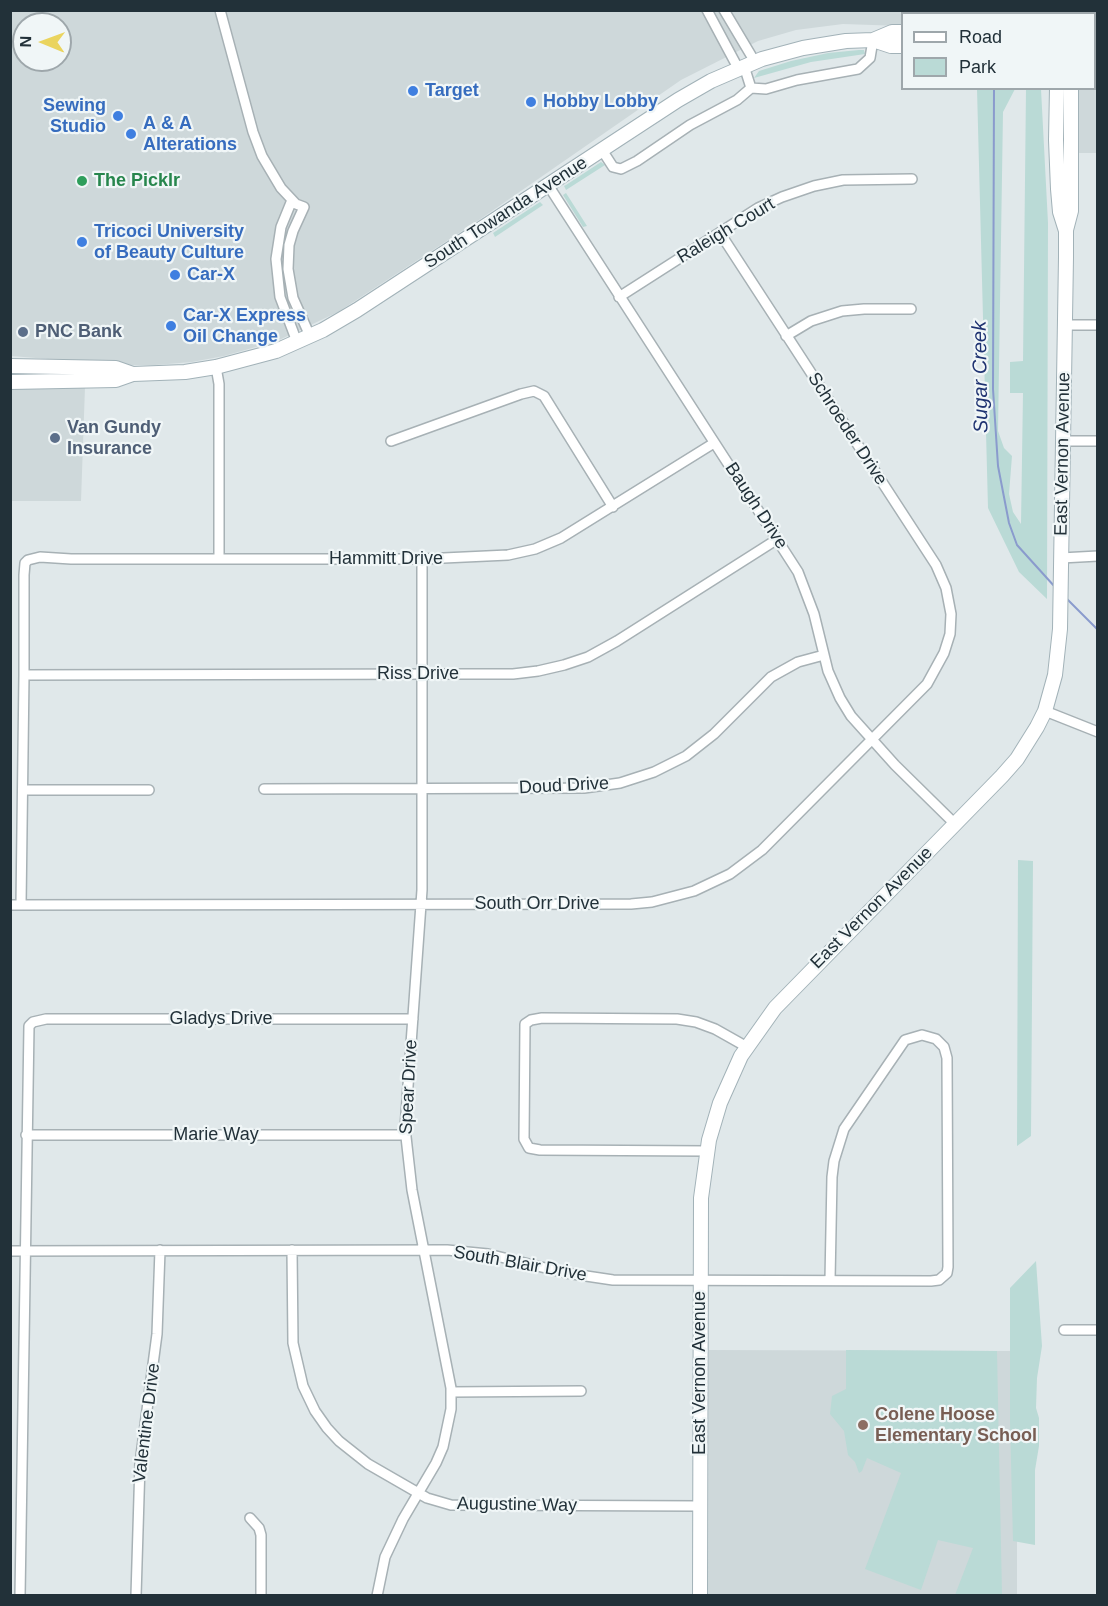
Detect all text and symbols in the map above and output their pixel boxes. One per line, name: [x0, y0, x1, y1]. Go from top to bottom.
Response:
north arrow: [12, 12, 72, 72]
legend: [901, 12, 1096, 90]
text: Road: [959, 27, 1002, 47]
text: N: [17, 36, 34, 48]
text: Park: [959, 57, 996, 77]
place label: Target: [425, 80, 479, 102]
marker: Target: [406, 84, 420, 98]
place label: Hobby Lobby: [543, 91, 658, 113]
place label: Sewing Studio: [43, 95, 106, 138]
marker: Hobby Lobby: [524, 95, 538, 109]
marker: Sewing Studio: [111, 109, 125, 123]
place label: A & A Alterations: [143, 113, 237, 156]
marker: A & A Alterations: [124, 127, 138, 141]
street label: South Towanda Avenue: [421, 152, 591, 274]
place label: The Picklr: [94, 170, 180, 192]
marker: The Picklr: [75, 174, 89, 188]
street label: Raleigh Court: [673, 193, 779, 269]
place label: Tricoci University of Beauty Culture: [94, 221, 244, 264]
marker: Tricoci University of Beauty Culture: [75, 235, 89, 249]
place label: Car-X: [187, 264, 235, 286]
marker: Car-X: [168, 268, 182, 282]
place label: Car-X Express Oil Change: [183, 305, 306, 348]
marker: Car-X Express Oil Change: [164, 319, 178, 333]
place label: PNC Bank: [35, 321, 122, 343]
water label: Sugar Creek: [968, 321, 994, 433]
marker: PNC Bank: [16, 325, 30, 339]
street label: Schroeder Drive: [803, 369, 891, 489]
street label: East Vernon Avenue: [1051, 372, 1075, 536]
place label: Van Gundy Insurance: [67, 417, 161, 460]
marker: Van Gundy Insurance: [48, 431, 62, 445]
street label: Baugh Drive: [720, 459, 792, 553]
street label: Hammitt Drive: [329, 548, 443, 570]
street label: Riss Drive: [377, 663, 459, 685]
street label: Doud Drive: [518, 773, 610, 799]
street label: East Vernon Avenue: [806, 842, 938, 974]
street label: South Orr Drive: [474, 893, 600, 915]
street label: Gladys Drive: [169, 1008, 273, 1030]
street label: Spear Drive: [396, 1039, 422, 1135]
street label: Marie Way: [173, 1124, 259, 1146]
street label: South Blair Drive: [452, 1242, 588, 1286]
street label: East Vernon Avenue: [689, 1291, 711, 1455]
street label: Valentine Drive: [129, 1362, 165, 1484]
place label: Colene Hoose Elementary School: [875, 1404, 1037, 1446]
marker: Colene Hoose Elementary School: [856, 1418, 870, 1432]
street label: Augustine Way: [457, 1493, 577, 1517]

